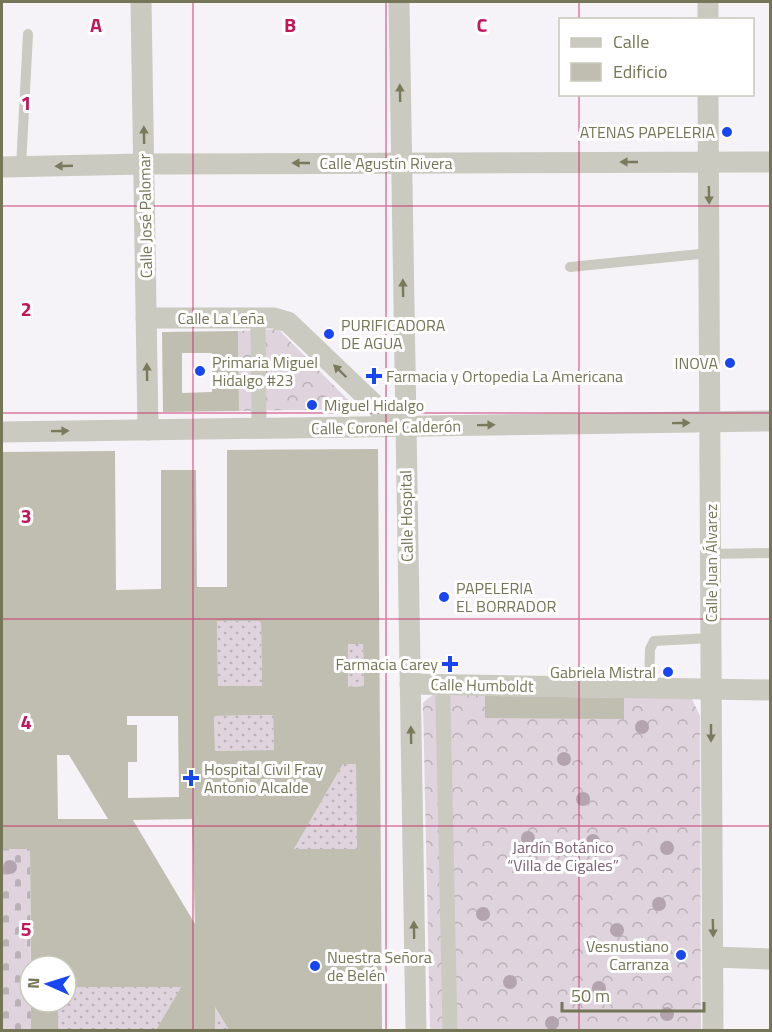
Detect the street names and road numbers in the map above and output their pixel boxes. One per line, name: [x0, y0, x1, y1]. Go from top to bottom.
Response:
street label: Calle Agustín Rivera: [319, 151, 453, 175]
street label: Calle José Palomar: [132, 153, 158, 278]
street label: Calle La Leña: [177, 306, 265, 330]
street label: Calle Coronel Calderón: [311, 414, 461, 440]
street label: Calle Hospital: [393, 470, 419, 562]
street label: Calle Juan Álvarez: [699, 504, 723, 622]
street label: Calle Humboldt: [430, 672, 534, 698]

